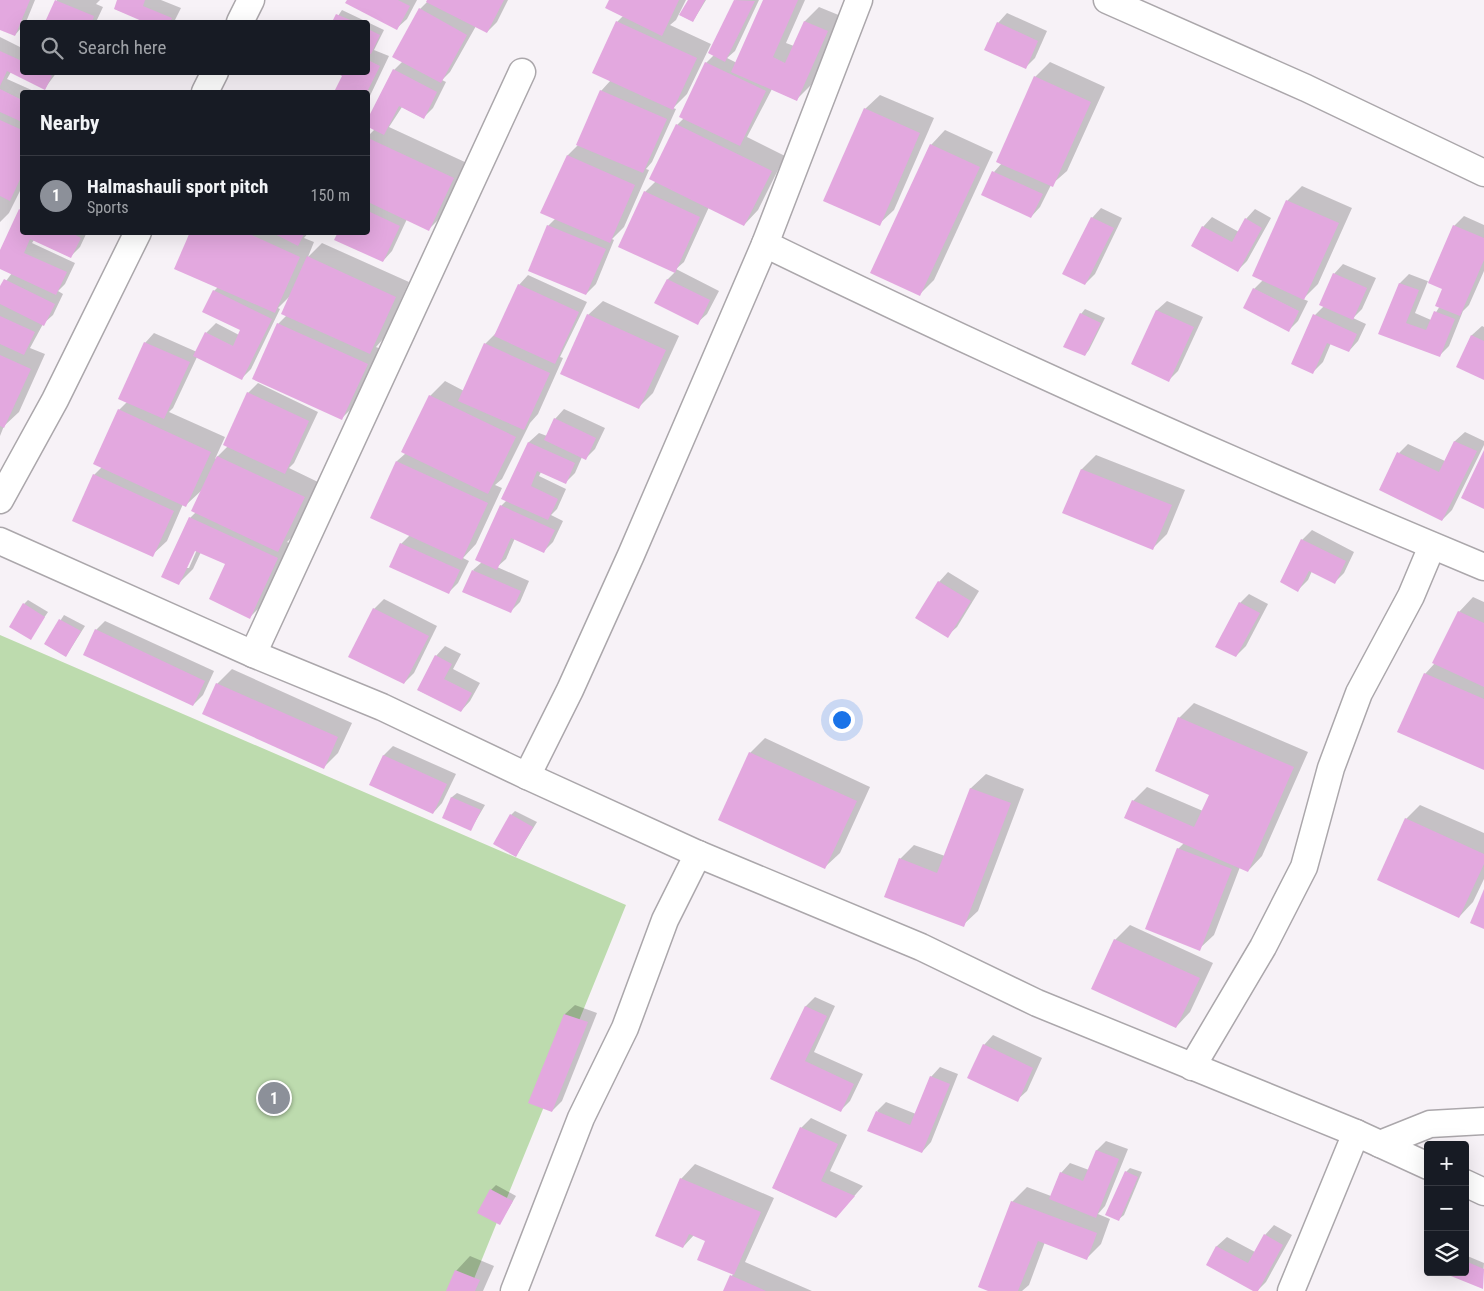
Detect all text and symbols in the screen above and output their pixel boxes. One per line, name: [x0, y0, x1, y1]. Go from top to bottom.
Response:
search box: [20, 20, 370, 75]
icon: search: [38, 34, 66, 62]
text: Search here: [78, 36, 166, 59]
text: Nearby: [40, 111, 99, 135]
text: Halmashauli sport pitch: [87, 175, 268, 198]
text: 1: [52, 186, 60, 205]
text: 150 m: [311, 186, 350, 205]
text: Sports: [87, 198, 129, 217]
your location: [829, 707, 855, 733]
pin: 1: [258, 1079, 290, 1117]
map controls: [1424, 1141, 1469, 1276]
button: +: [1424, 1141, 1469, 1186]
button: −: [1424, 1186, 1469, 1231]
button: layers: [1424, 1231, 1469, 1276]

